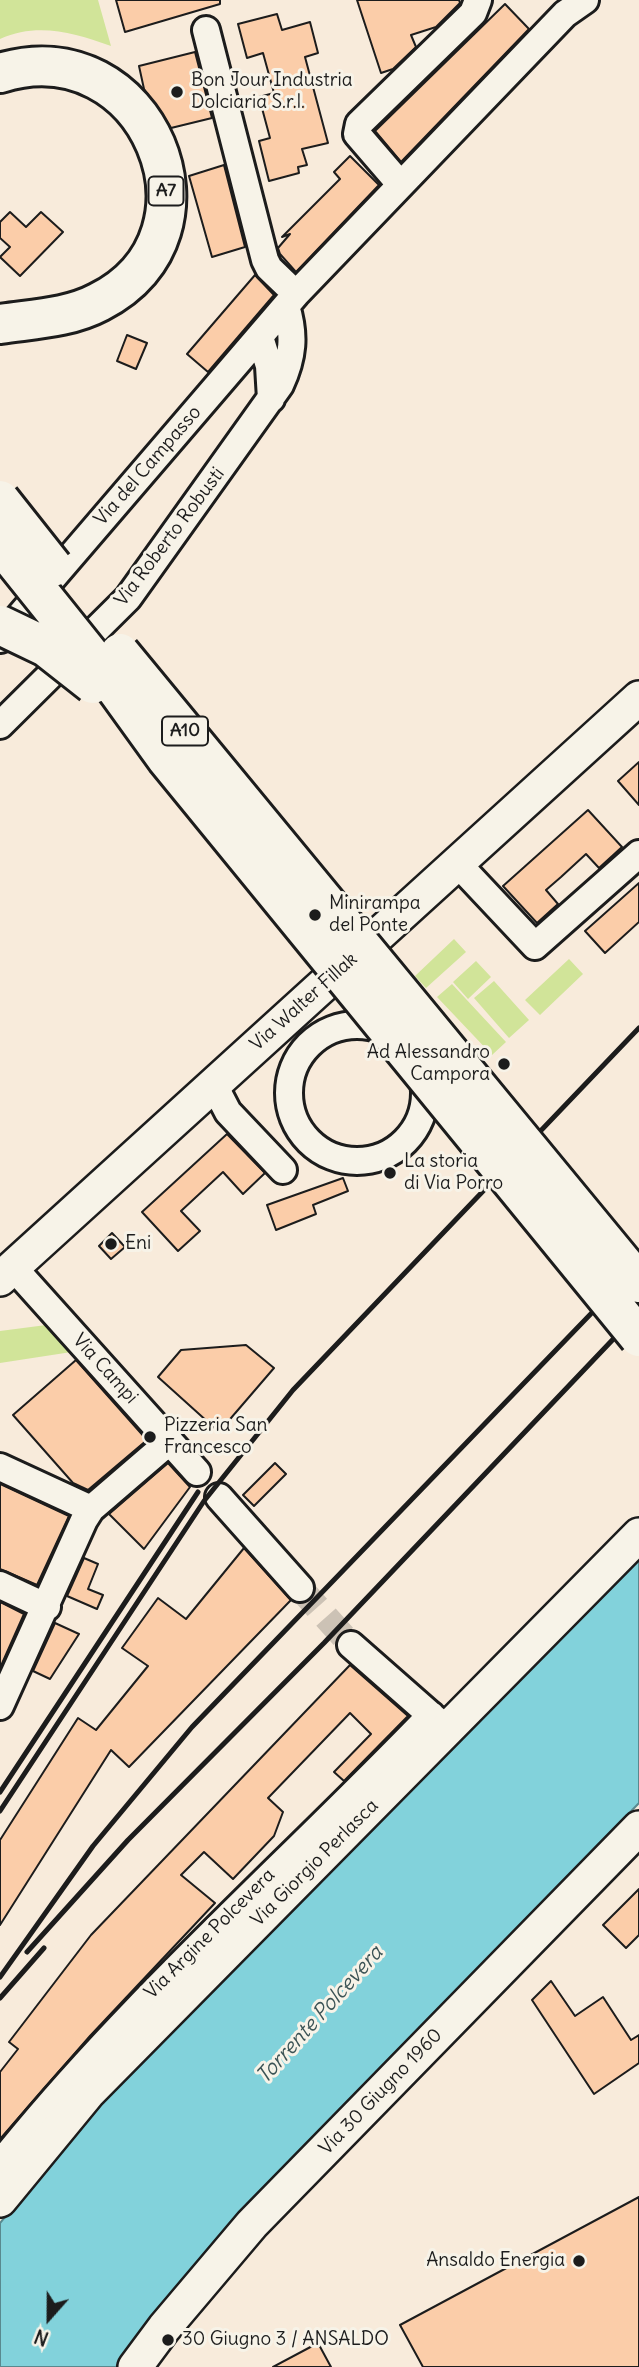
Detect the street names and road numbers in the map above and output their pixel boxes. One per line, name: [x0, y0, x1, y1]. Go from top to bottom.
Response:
road number: A7: [148, 176, 184, 206]
street label: Via del Campasso: [90, 402, 206, 530]
street label: Via Roberto Robusti: [110, 463, 230, 611]
road number: A10: [162, 716, 208, 746]
street label: Via Walter Fillak: [246, 948, 362, 1056]
street label: Via Campi: [68, 1329, 142, 1409]
street label: Via Giorgio Perlasca: [247, 1795, 383, 1931]
street label: Via Argine Polcevera: [140, 1864, 280, 2004]
street label: Via 30 Giugno 1960: [315, 2024, 447, 2160]

